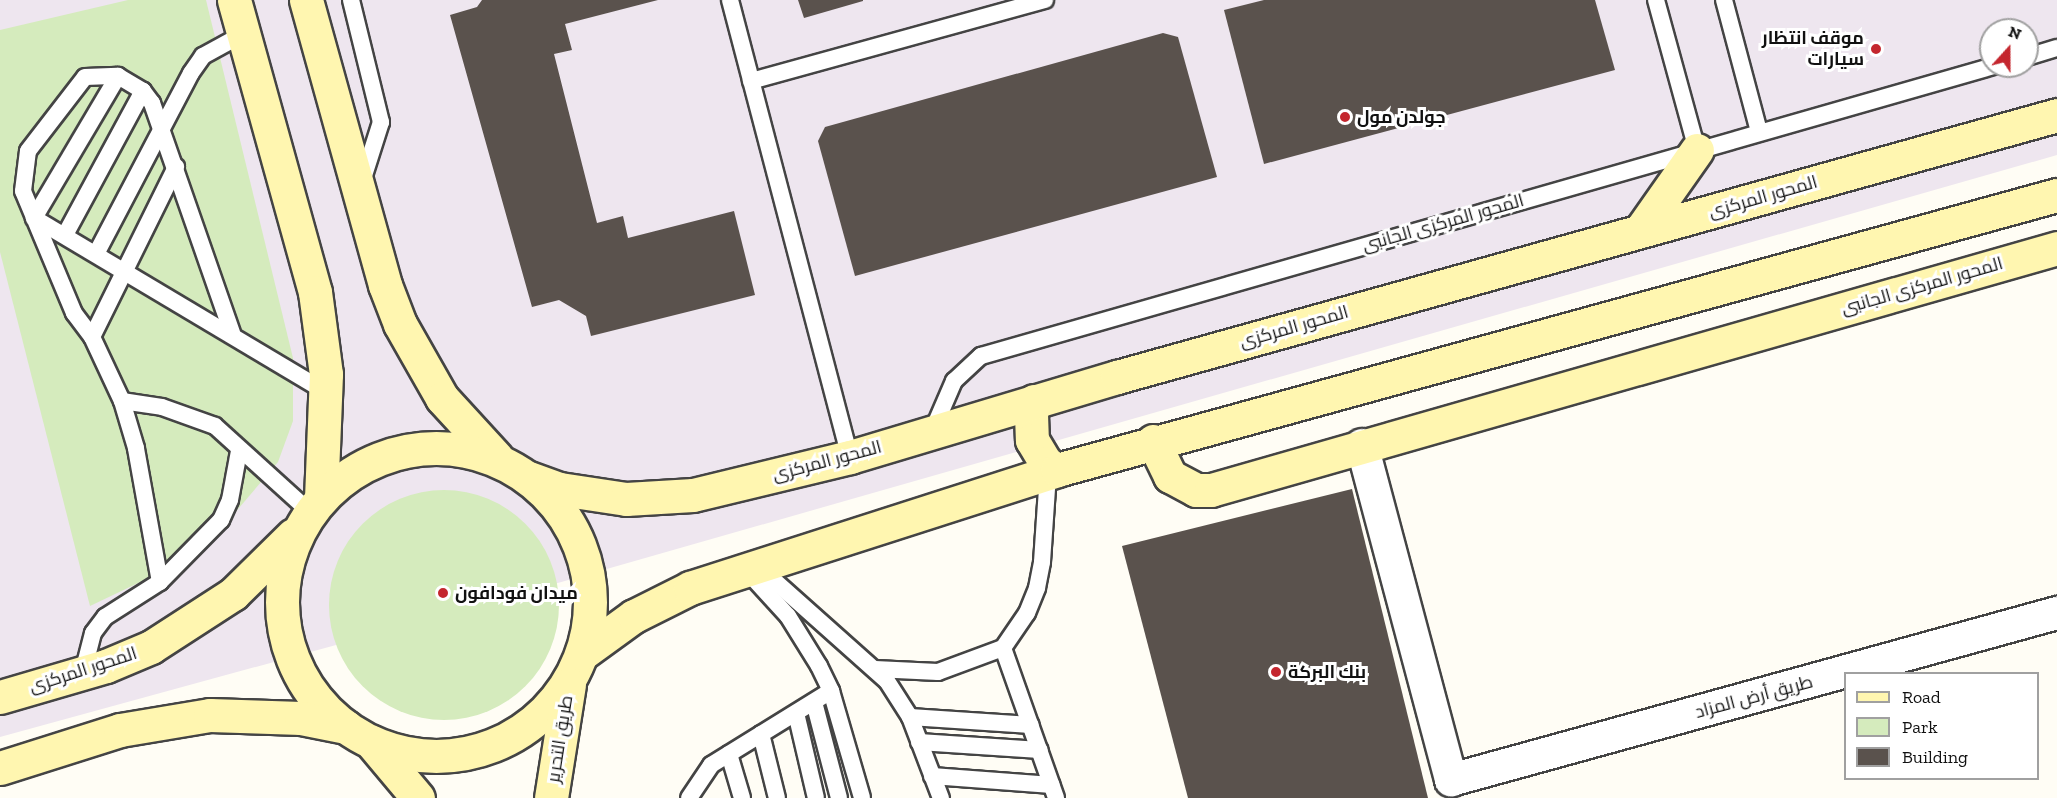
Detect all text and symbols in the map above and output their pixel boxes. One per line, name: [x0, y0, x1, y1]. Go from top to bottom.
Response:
north arrow: [1979, 18, 2039, 78]
text: N: [2006, 22, 2024, 44]
place label: موقف انتظار سيارات: [1762, 28, 1864, 70]
marker: موقف انتظار سيارات: [1869, 42, 1883, 56]
place label: جولدن مول: [1357, 106, 1446, 128]
marker: جولدن مول: [1338, 110, 1352, 124]
street label: المحور المركزى: [1706, 171, 1820, 223]
street label: المحور المركزى الجانبى: [1360, 190, 1526, 256]
street label: المحور المركزى الجانبى: [1839, 253, 2005, 319]
street label: المحور المركزى: [1237, 301, 1351, 353]
street label: المحور المركزى: [770, 436, 884, 486]
place label: ميدان فودافون: [455, 582, 578, 604]
marker: ميدان فودافون: [436, 586, 450, 600]
street label: المحور المركزى: [26, 642, 140, 698]
place label: بنك البركة: [1288, 661, 1366, 683]
marker: بنك البركة: [1269, 665, 1283, 679]
street label: طريق أرض المزاد: [1693, 671, 1815, 723]
legend: [1844, 672, 2039, 780]
text: Road: [1902, 686, 1941, 708]
street label: طريق التحرير: [542, 694, 578, 784]
text: Park: [1902, 716, 1938, 738]
text: Building: [1902, 746, 1968, 768]

